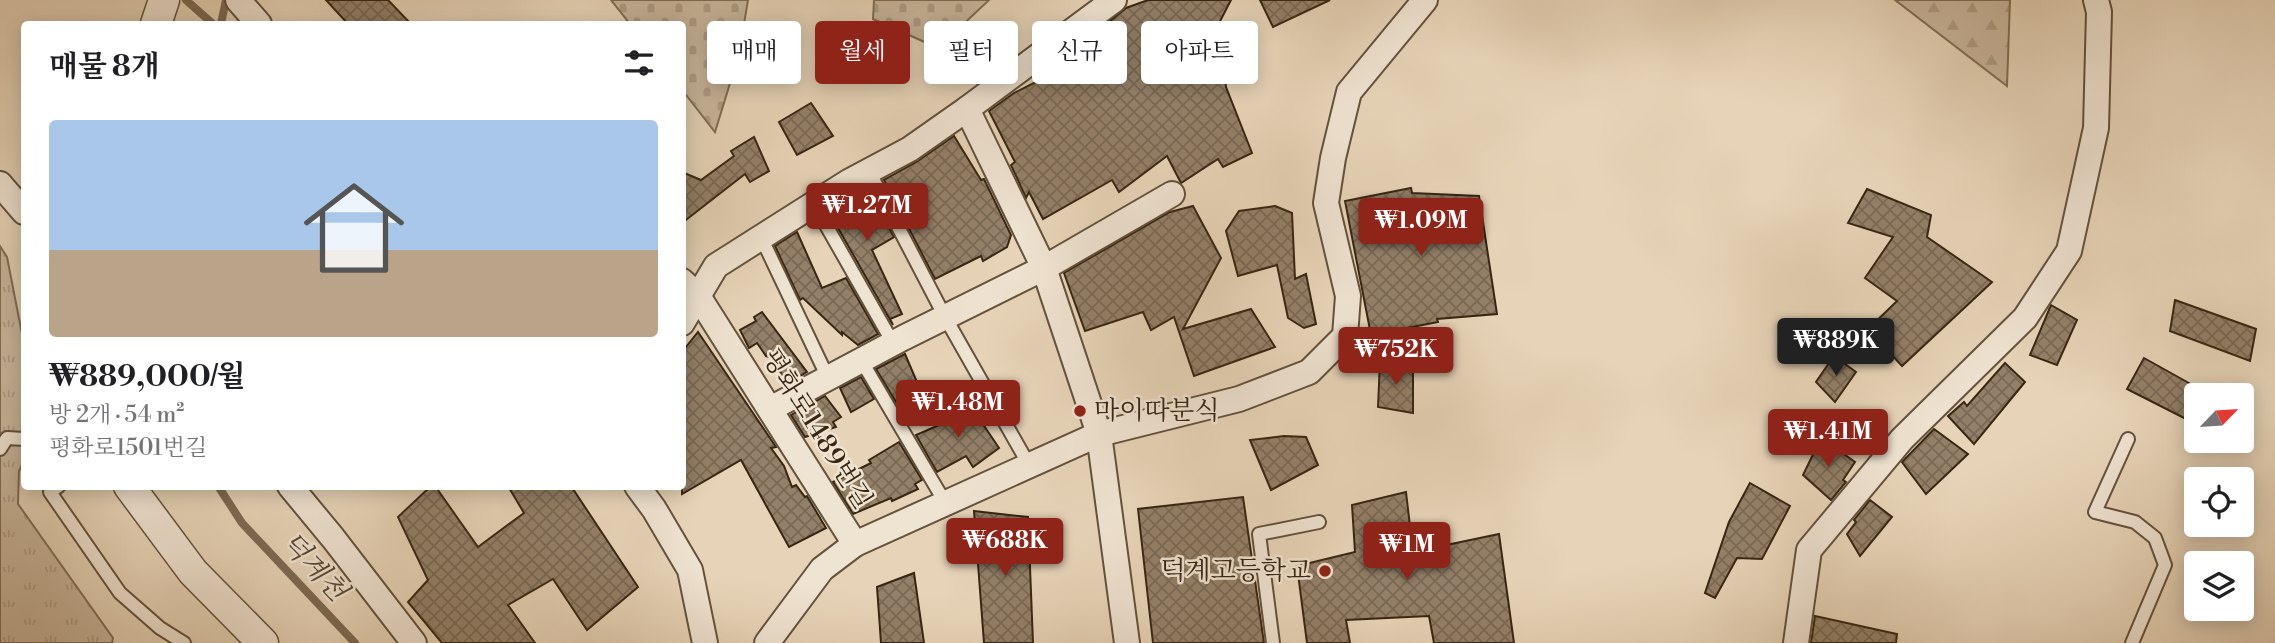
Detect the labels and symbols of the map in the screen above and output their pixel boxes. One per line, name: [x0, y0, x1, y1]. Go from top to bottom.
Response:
pin: ₩1.27M: [810, 184, 924, 243]
pin: ₩1.09M: [1364, 198, 1478, 258]
pin: ₩889K: [1787, 318, 1885, 378]
pin: ₩752K: [1347, 328, 1445, 387]
street label: 평화로1489번길: [755, 343, 879, 515]
pin: ₩1.48M: [901, 380, 1015, 440]
north arrow: [2184, 383, 2254, 453]
place label: 마이따분식: [1094, 395, 1220, 427]
marker: 마이따분식: [1072, 403, 1088, 419]
pin: ₩1.41M: [1771, 410, 1885, 469]
pin: ₩688K: [956, 518, 1054, 578]
pin: ₩1M: [1373, 522, 1441, 582]
water label: 덕계천: [274, 525, 356, 610]
place label: 덕계고등학교: [1160, 555, 1311, 587]
marker: 덕계고등학교: [1317, 563, 1333, 579]

